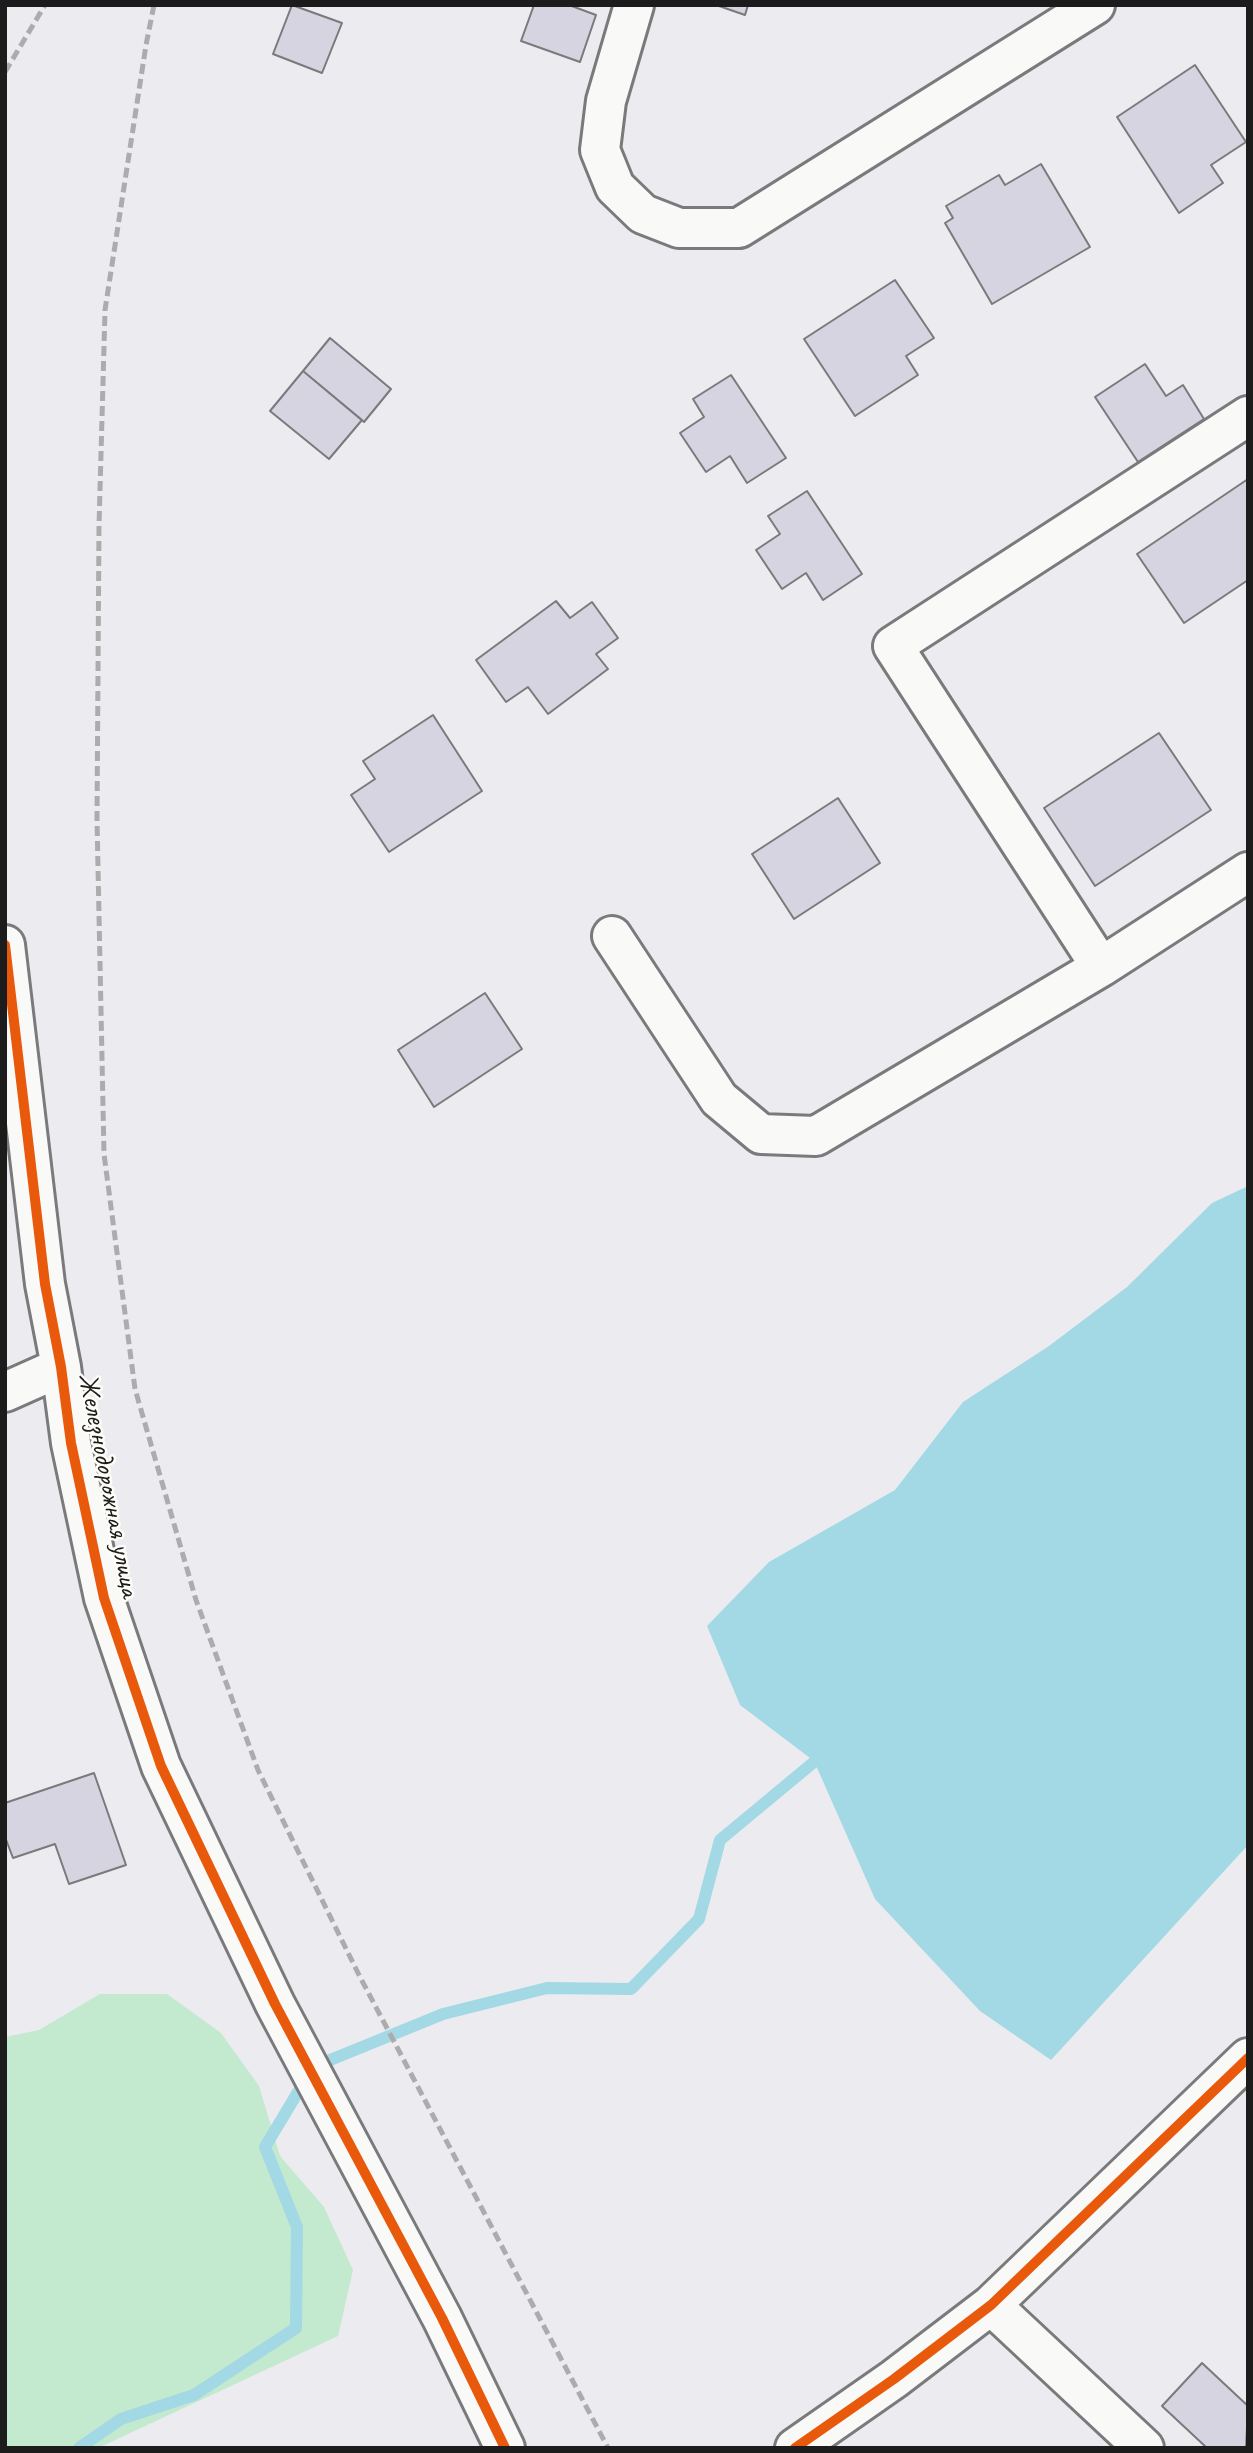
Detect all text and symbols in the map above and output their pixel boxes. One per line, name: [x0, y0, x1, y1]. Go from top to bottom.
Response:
street label: Железнодорожная улица: [70, 1370, 146, 1600]

